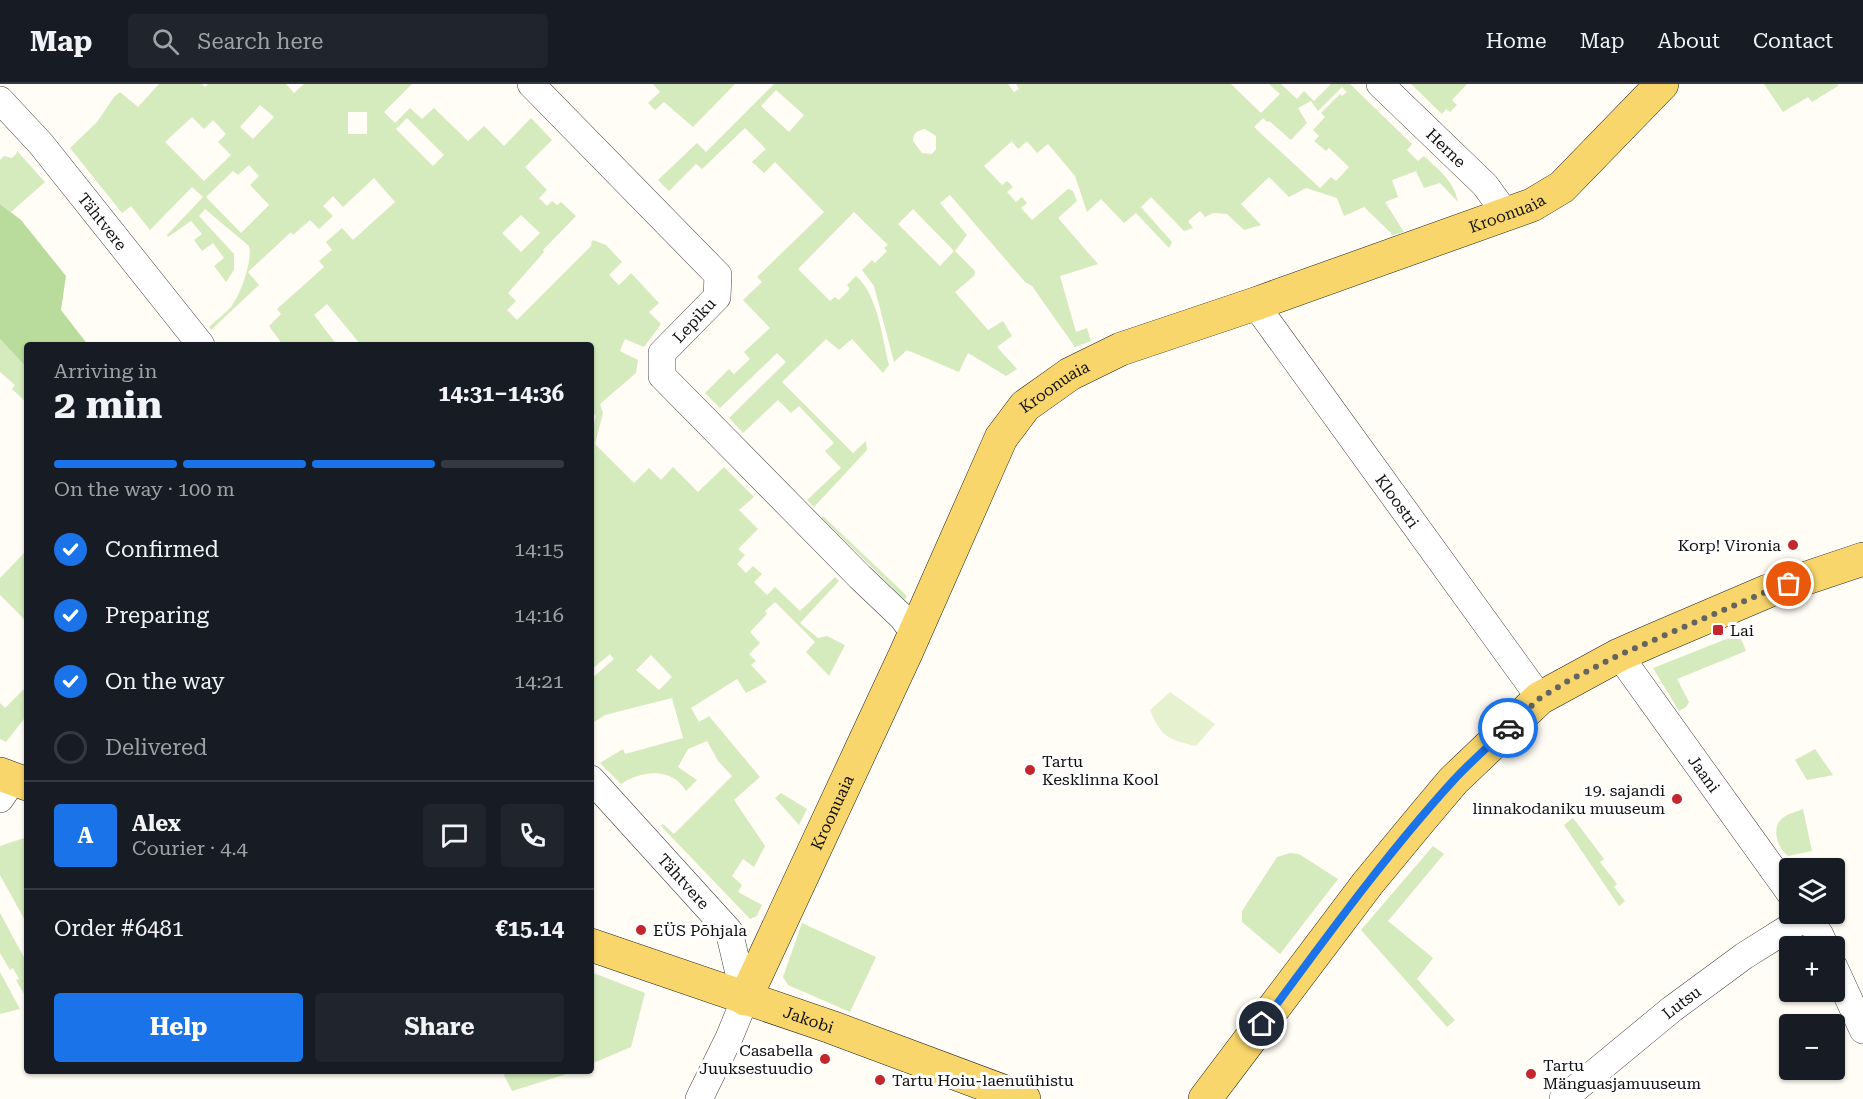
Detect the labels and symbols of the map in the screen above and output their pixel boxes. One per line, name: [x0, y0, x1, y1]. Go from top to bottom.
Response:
street label: Herne: [1422, 125, 1470, 172]
street label: Tähtvere: [74, 189, 131, 254]
street label: Kroonuaia: [1466, 190, 1549, 237]
street label: Lepiku: [669, 294, 720, 347]
street label: Kroonuaia: [1016, 357, 1093, 417]
street label: Kloostri: [1371, 471, 1423, 532]
place label: Korp! Vironia: [1678, 536, 1781, 555]
marker: Korp! Vironia: [1786, 538, 1800, 552]
pin: [1763, 558, 1814, 609]
place label: Lai: [1730, 621, 1754, 640]
marker: Lai: [1711, 623, 1725, 637]
courier: [1478, 698, 1538, 758]
place label: Tartu Kesklinna Kool: [1042, 752, 1159, 789]
street label: Jaani: [1684, 752, 1724, 796]
marker: Tartu Kesklinna Kool: [1023, 763, 1037, 777]
street label: Kroonuaia: [807, 772, 858, 853]
place label: 19. sajandi linnakodaniku muuseum: [1473, 781, 1665, 818]
marker: 19. sajandi linnakodaniku muuseum: [1670, 792, 1684, 806]
street label: Tähtvere: [653, 850, 713, 913]
place label: EÜS Põhjala: [653, 921, 747, 940]
marker: EÜS Põhjala: [634, 923, 648, 937]
street label: Lutsu: [1659, 982, 1705, 1023]
pin: [1236, 998, 1287, 1049]
street label: Jakobi: [781, 1002, 836, 1037]
place label: Casabella Juuksestuudio: [699, 1041, 813, 1078]
marker: Casabella Juuksestuudio: [818, 1052, 832, 1066]
place label: Tartu Mänguasjamuuseum: [1543, 1056, 1701, 1093]
marker: Tartu Mänguasjamuuseum: [1524, 1067, 1538, 1081]
place label: Tartu Hoiu-laenuühistu: [892, 1071, 1074, 1090]
marker: Tartu Hoiu-laenuühistu: [873, 1073, 887, 1087]

